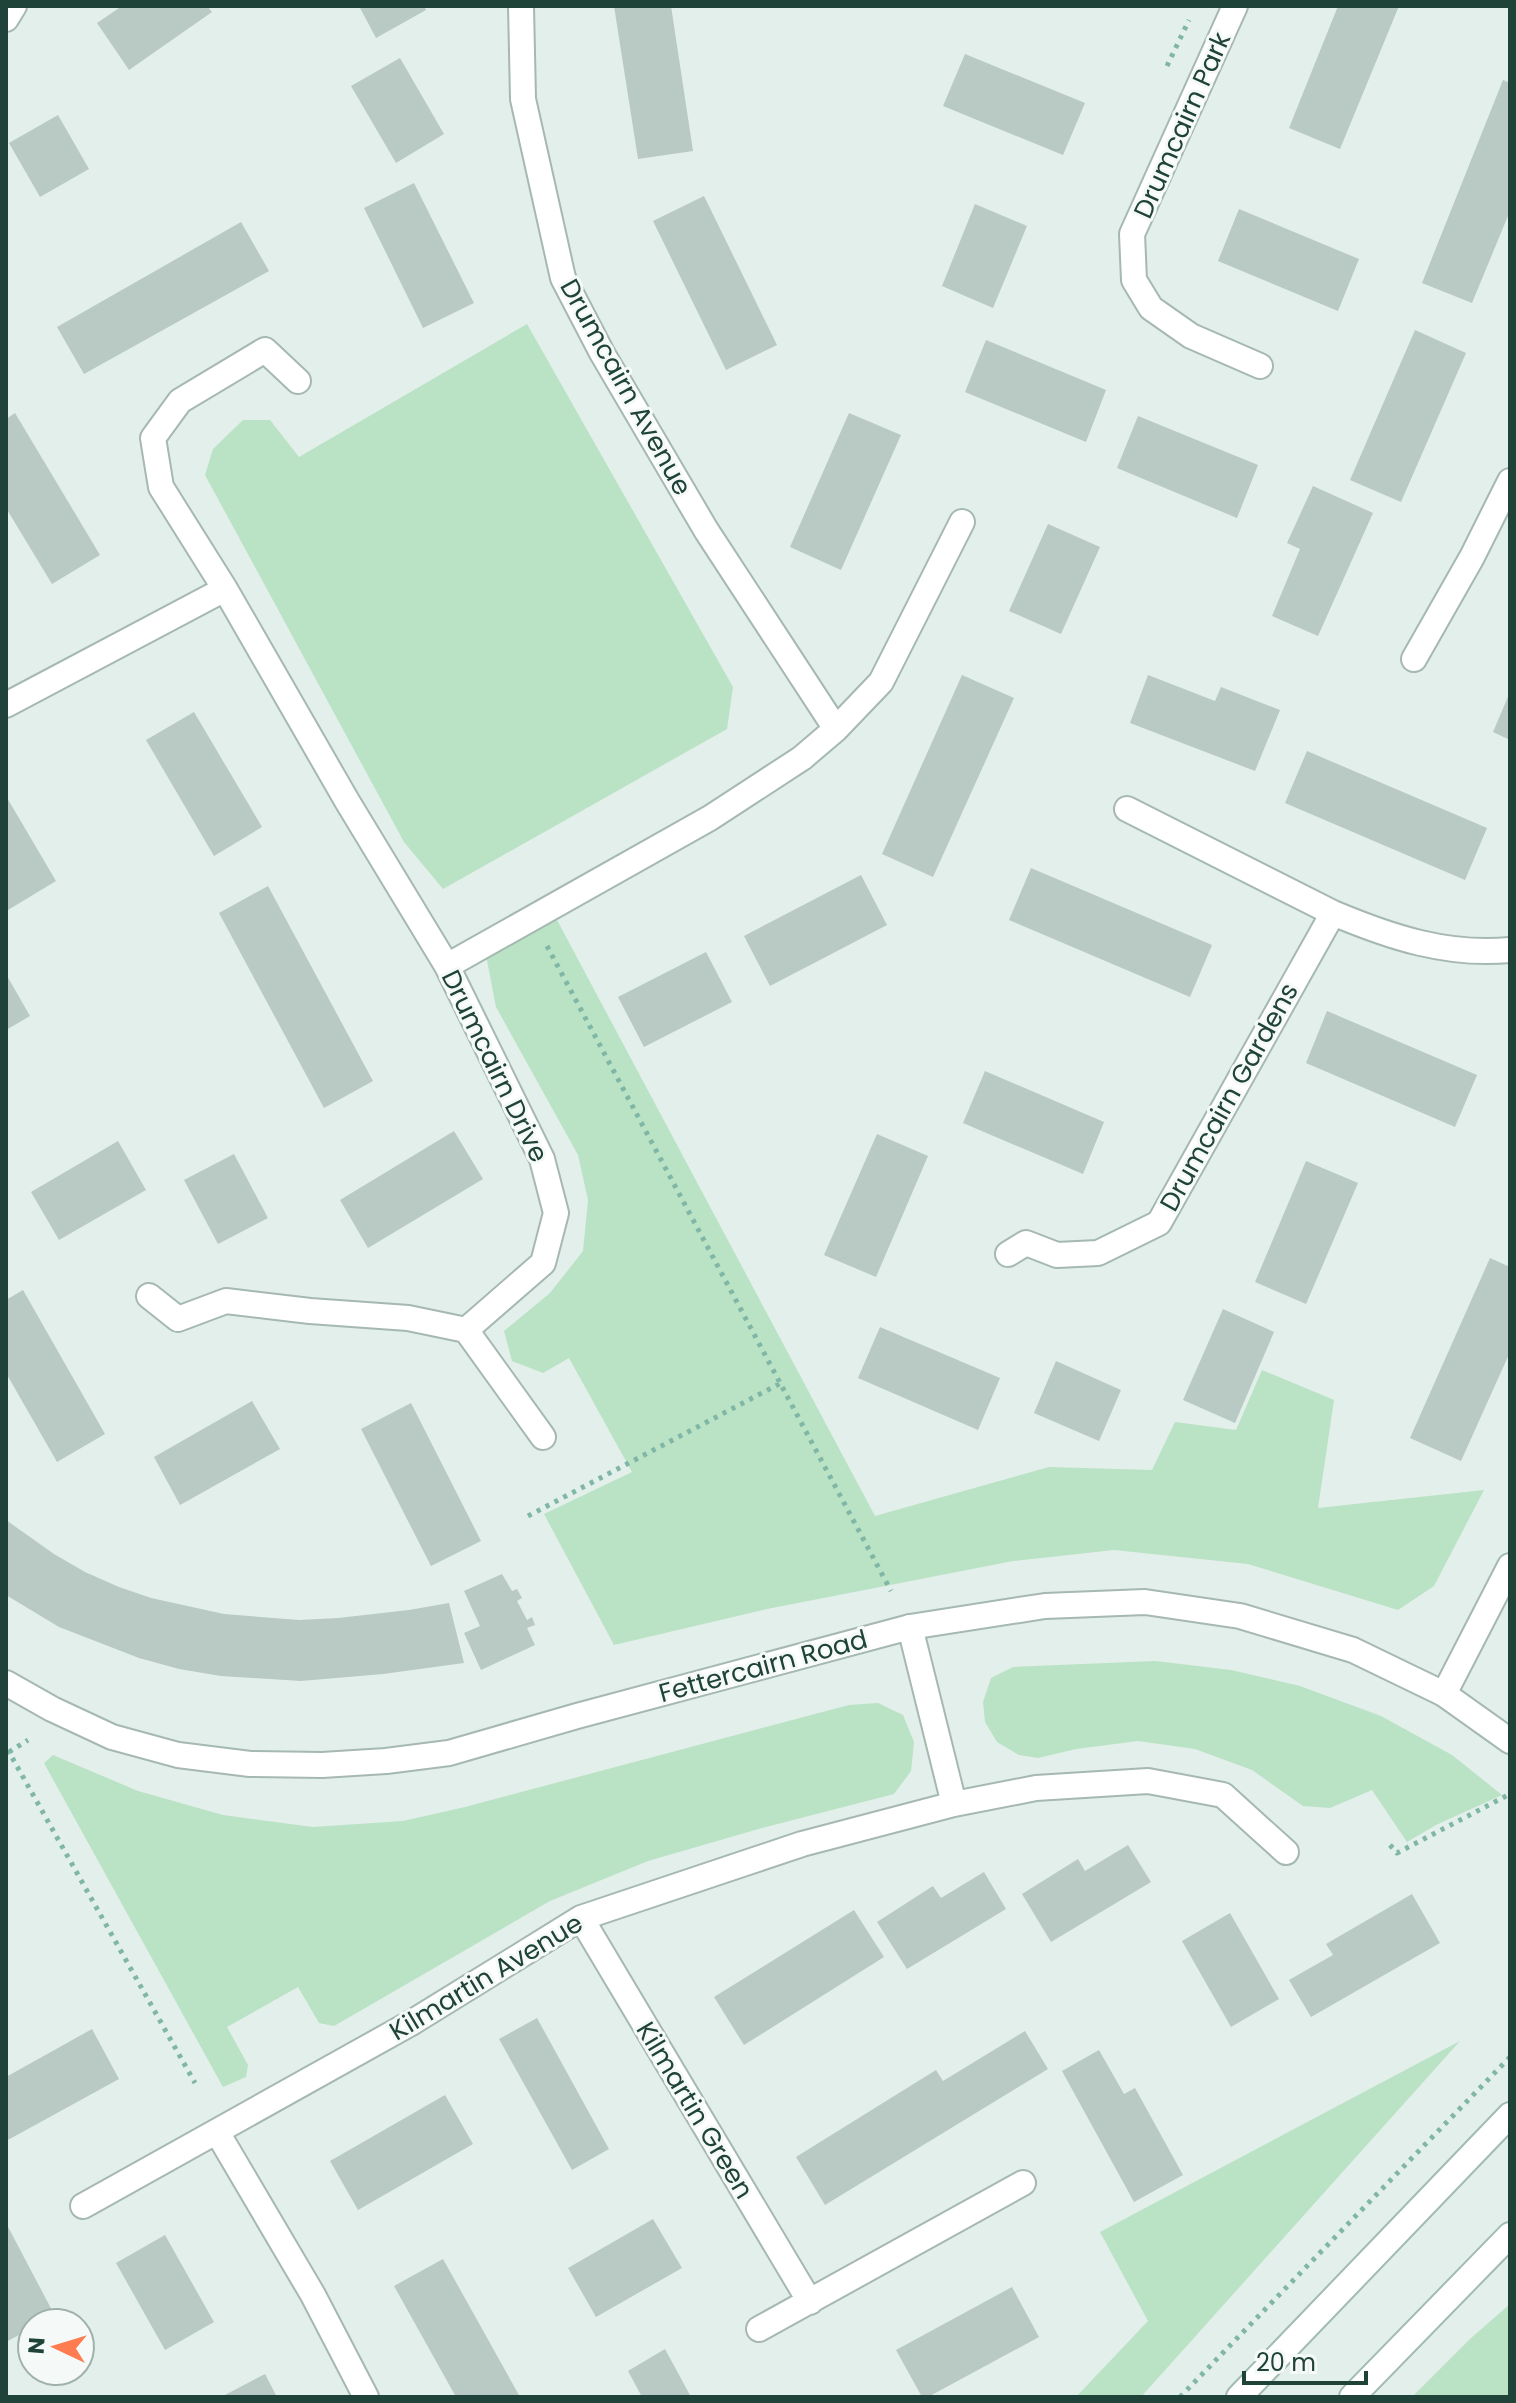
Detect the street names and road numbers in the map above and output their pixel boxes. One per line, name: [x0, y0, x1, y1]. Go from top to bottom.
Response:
street label: Drumcairn Park: [1125, 26, 1239, 224]
street label: Drumcairn Avenue: [552, 272, 700, 502]
street label: Drumcairn Drive: [433, 964, 557, 1168]
street label: Drumcairn Gardens: [1151, 976, 1307, 1218]
street label: Fettercairn Road: [655, 1621, 871, 1711]
street label: Kilmartin Avenue: [383, 1905, 589, 2049]
street label: Kilmartin Green: [628, 2015, 762, 2205]

